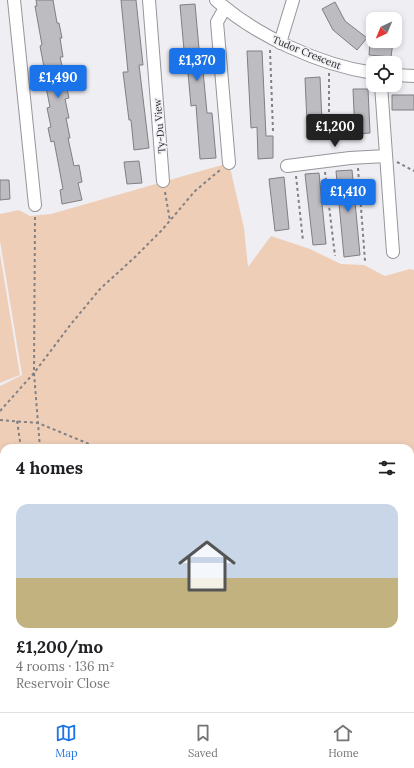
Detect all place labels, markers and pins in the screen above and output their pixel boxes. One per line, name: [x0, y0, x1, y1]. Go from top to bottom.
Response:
pin: £1,370: [164, 48, 230, 82]
pin: £1,490: [25, 65, 91, 99]
pin: £1,200: [302, 114, 368, 148]
pin: £1,410: [315, 179, 381, 213]

